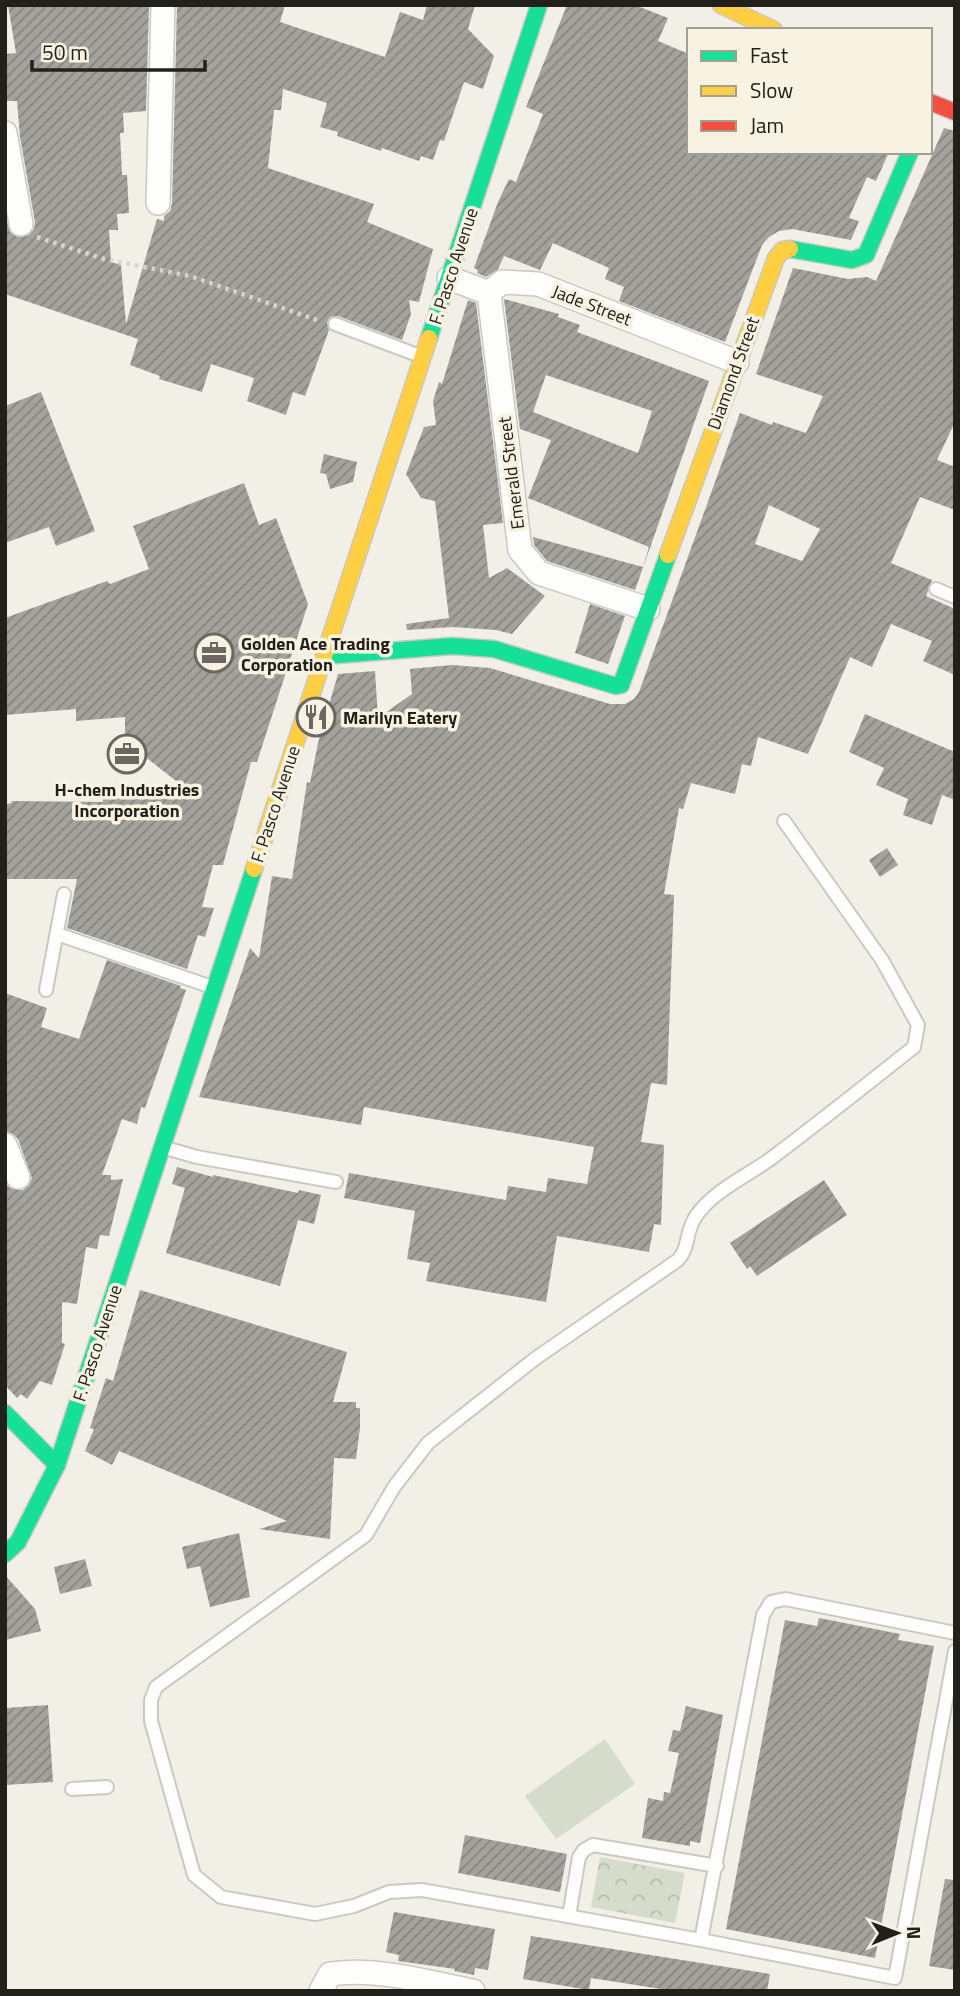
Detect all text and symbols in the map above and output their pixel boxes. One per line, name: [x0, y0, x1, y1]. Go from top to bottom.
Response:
scale bar: [32, 28, 205, 72]
legend: [687, 28, 932, 154]
text: 50 m: [42, 36, 88, 68]
text: Fast: [750, 39, 789, 71]
text: Slow: [750, 74, 793, 106]
text: Jam: [750, 109, 784, 141]
street label: F. Pasco Avenue: [421, 204, 485, 328]
street label: Jade Street: [548, 277, 636, 333]
street label: Diamond Street: [700, 312, 766, 433]
street label: Emerald Street: [491, 414, 531, 531]
place label: Golden Ace Trading Corporation: [241, 630, 390, 678]
office icon: Golden Ace Trading Corporation: [193, 632, 235, 674]
restaurant icon: Marilyn Eatery: [295, 696, 337, 738]
place label: Marilyn Eatery: [343, 704, 457, 731]
office icon: H-chem Industries Incorporation: [106, 733, 148, 775]
street label: F. Pasco Avenue: [243, 742, 307, 866]
place label: H-chem Industries Incorporation: [55, 776, 199, 824]
street label: F. Pasco Avenue: [65, 1281, 129, 1405]
north arrow: [862, 1898, 932, 1968]
text: N: [900, 1926, 929, 1940]

